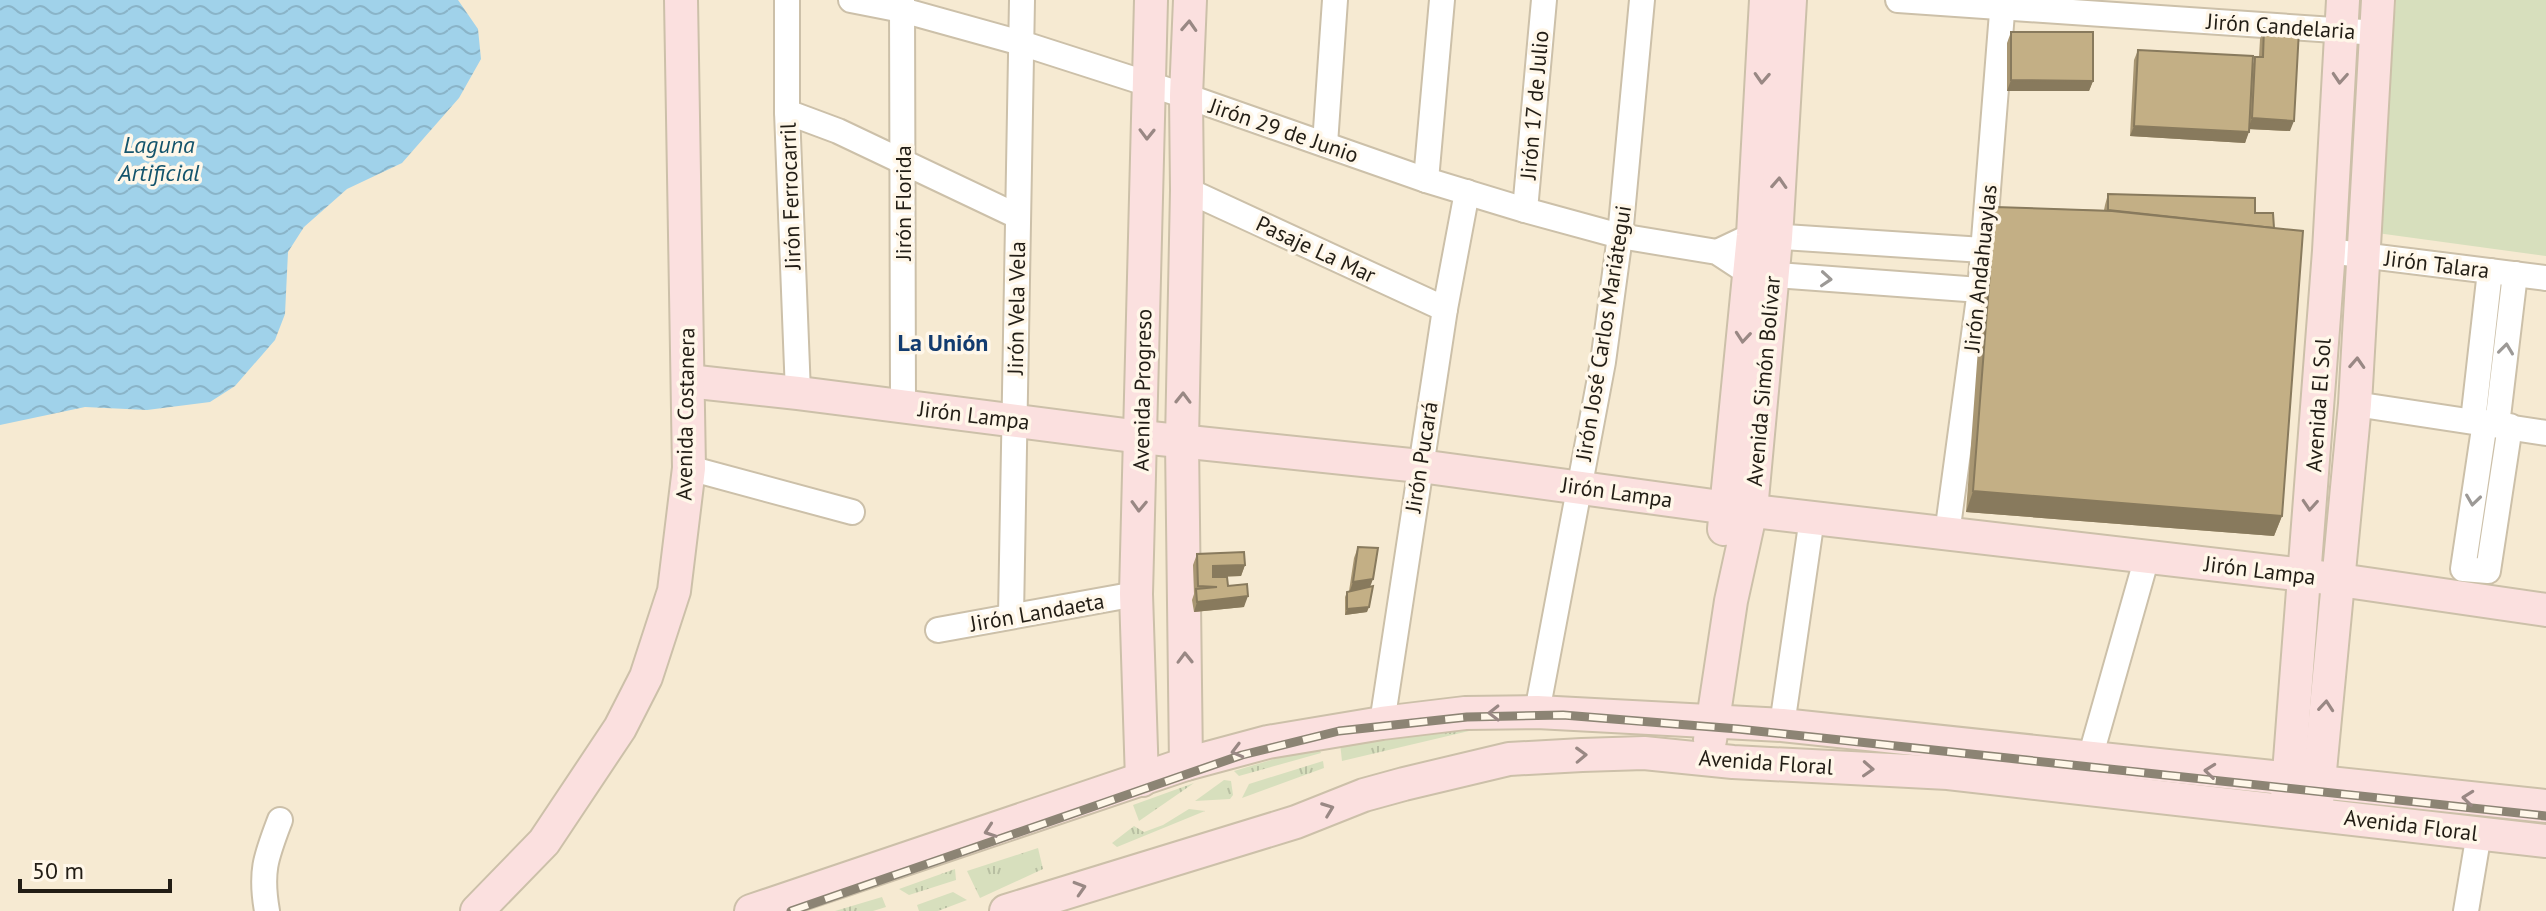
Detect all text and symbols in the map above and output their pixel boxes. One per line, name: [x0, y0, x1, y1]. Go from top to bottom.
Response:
street label: Jirón Candelaria: [2205, 7, 2356, 45]
one-way arrow: [1180, 20, 1197, 32]
street label: Jirón 17 de Julio: [1513, 29, 1554, 182]
one-way arrow: [1753, 72, 1770, 85]
one-way arrow: [2331, 72, 2348, 85]
street label: Jirón 29 de Junio: [1205, 91, 1362, 169]
street label: Jirón Ferrocarril: [773, 122, 807, 271]
one-way arrow: [1138, 128, 1155, 141]
water label: Laguna Artificial: [117, 129, 200, 188]
street label: Jirón Florida: [889, 145, 917, 262]
one-way arrow: [1771, 176, 1788, 189]
street label: Jirón Andahuaylas: [1957, 183, 2003, 354]
street label: Jirón José Carlos Mariátegui: [1569, 203, 1637, 464]
street label: Pasaje La Mar: [1252, 209, 1381, 289]
street label: Jirón Vela Vela: [1001, 241, 1031, 376]
street label: Jirón Talara: [2382, 244, 2491, 284]
one-way arrow: [1820, 270, 1833, 287]
street label: Avenida Simón Bolívar: [1740, 274, 1786, 487]
street label: Avenida Progreso: [1127, 309, 1157, 471]
street label: Avenida Costanera: [669, 327, 701, 501]
district label: La Unión: [898, 327, 988, 358]
one-way arrow: [1735, 331, 1752, 344]
street label: Avenida El Sol: [2299, 337, 2337, 473]
one-way arrow: [2497, 342, 2514, 356]
one-way arrow: [2349, 356, 2366, 369]
one-way arrow: [1174, 391, 1191, 404]
street label: Jirón Lampa: [916, 394, 1031, 436]
street label: Jirón Pucará: [1398, 399, 1444, 516]
street label: Jirón Lampa: [1559, 470, 1674, 514]
one-way arrow: [2465, 493, 2482, 506]
one-way arrow: [2302, 499, 2319, 512]
one-way arrow: [1130, 500, 1147, 513]
street label: Jirón Lampa: [2202, 549, 2317, 591]
street label: Jirón Landaeta: [967, 586, 1106, 638]
one-way arrow: [1176, 651, 1193, 664]
one-way arrow: [2318, 699, 2335, 712]
one-way arrow: [1487, 704, 1500, 721]
one-way arrow: [1231, 741, 1245, 758]
street label: Avenida Floral: [1698, 743, 1835, 781]
one-way arrow: [1575, 746, 1588, 763]
one-way arrow: [1862, 760, 1875, 777]
one-way arrow: [2203, 763, 2216, 780]
one-way arrow: [2461, 790, 2474, 807]
one-way arrow: [1320, 802, 1334, 818]
street label: Avenida Floral: [2342, 803, 2480, 847]
one-way arrow: [984, 821, 998, 837]
scale bar: [20, 843, 170, 893]
text: 50 m: [32, 855, 84, 886]
one-way arrow: [1073, 881, 1087, 897]

